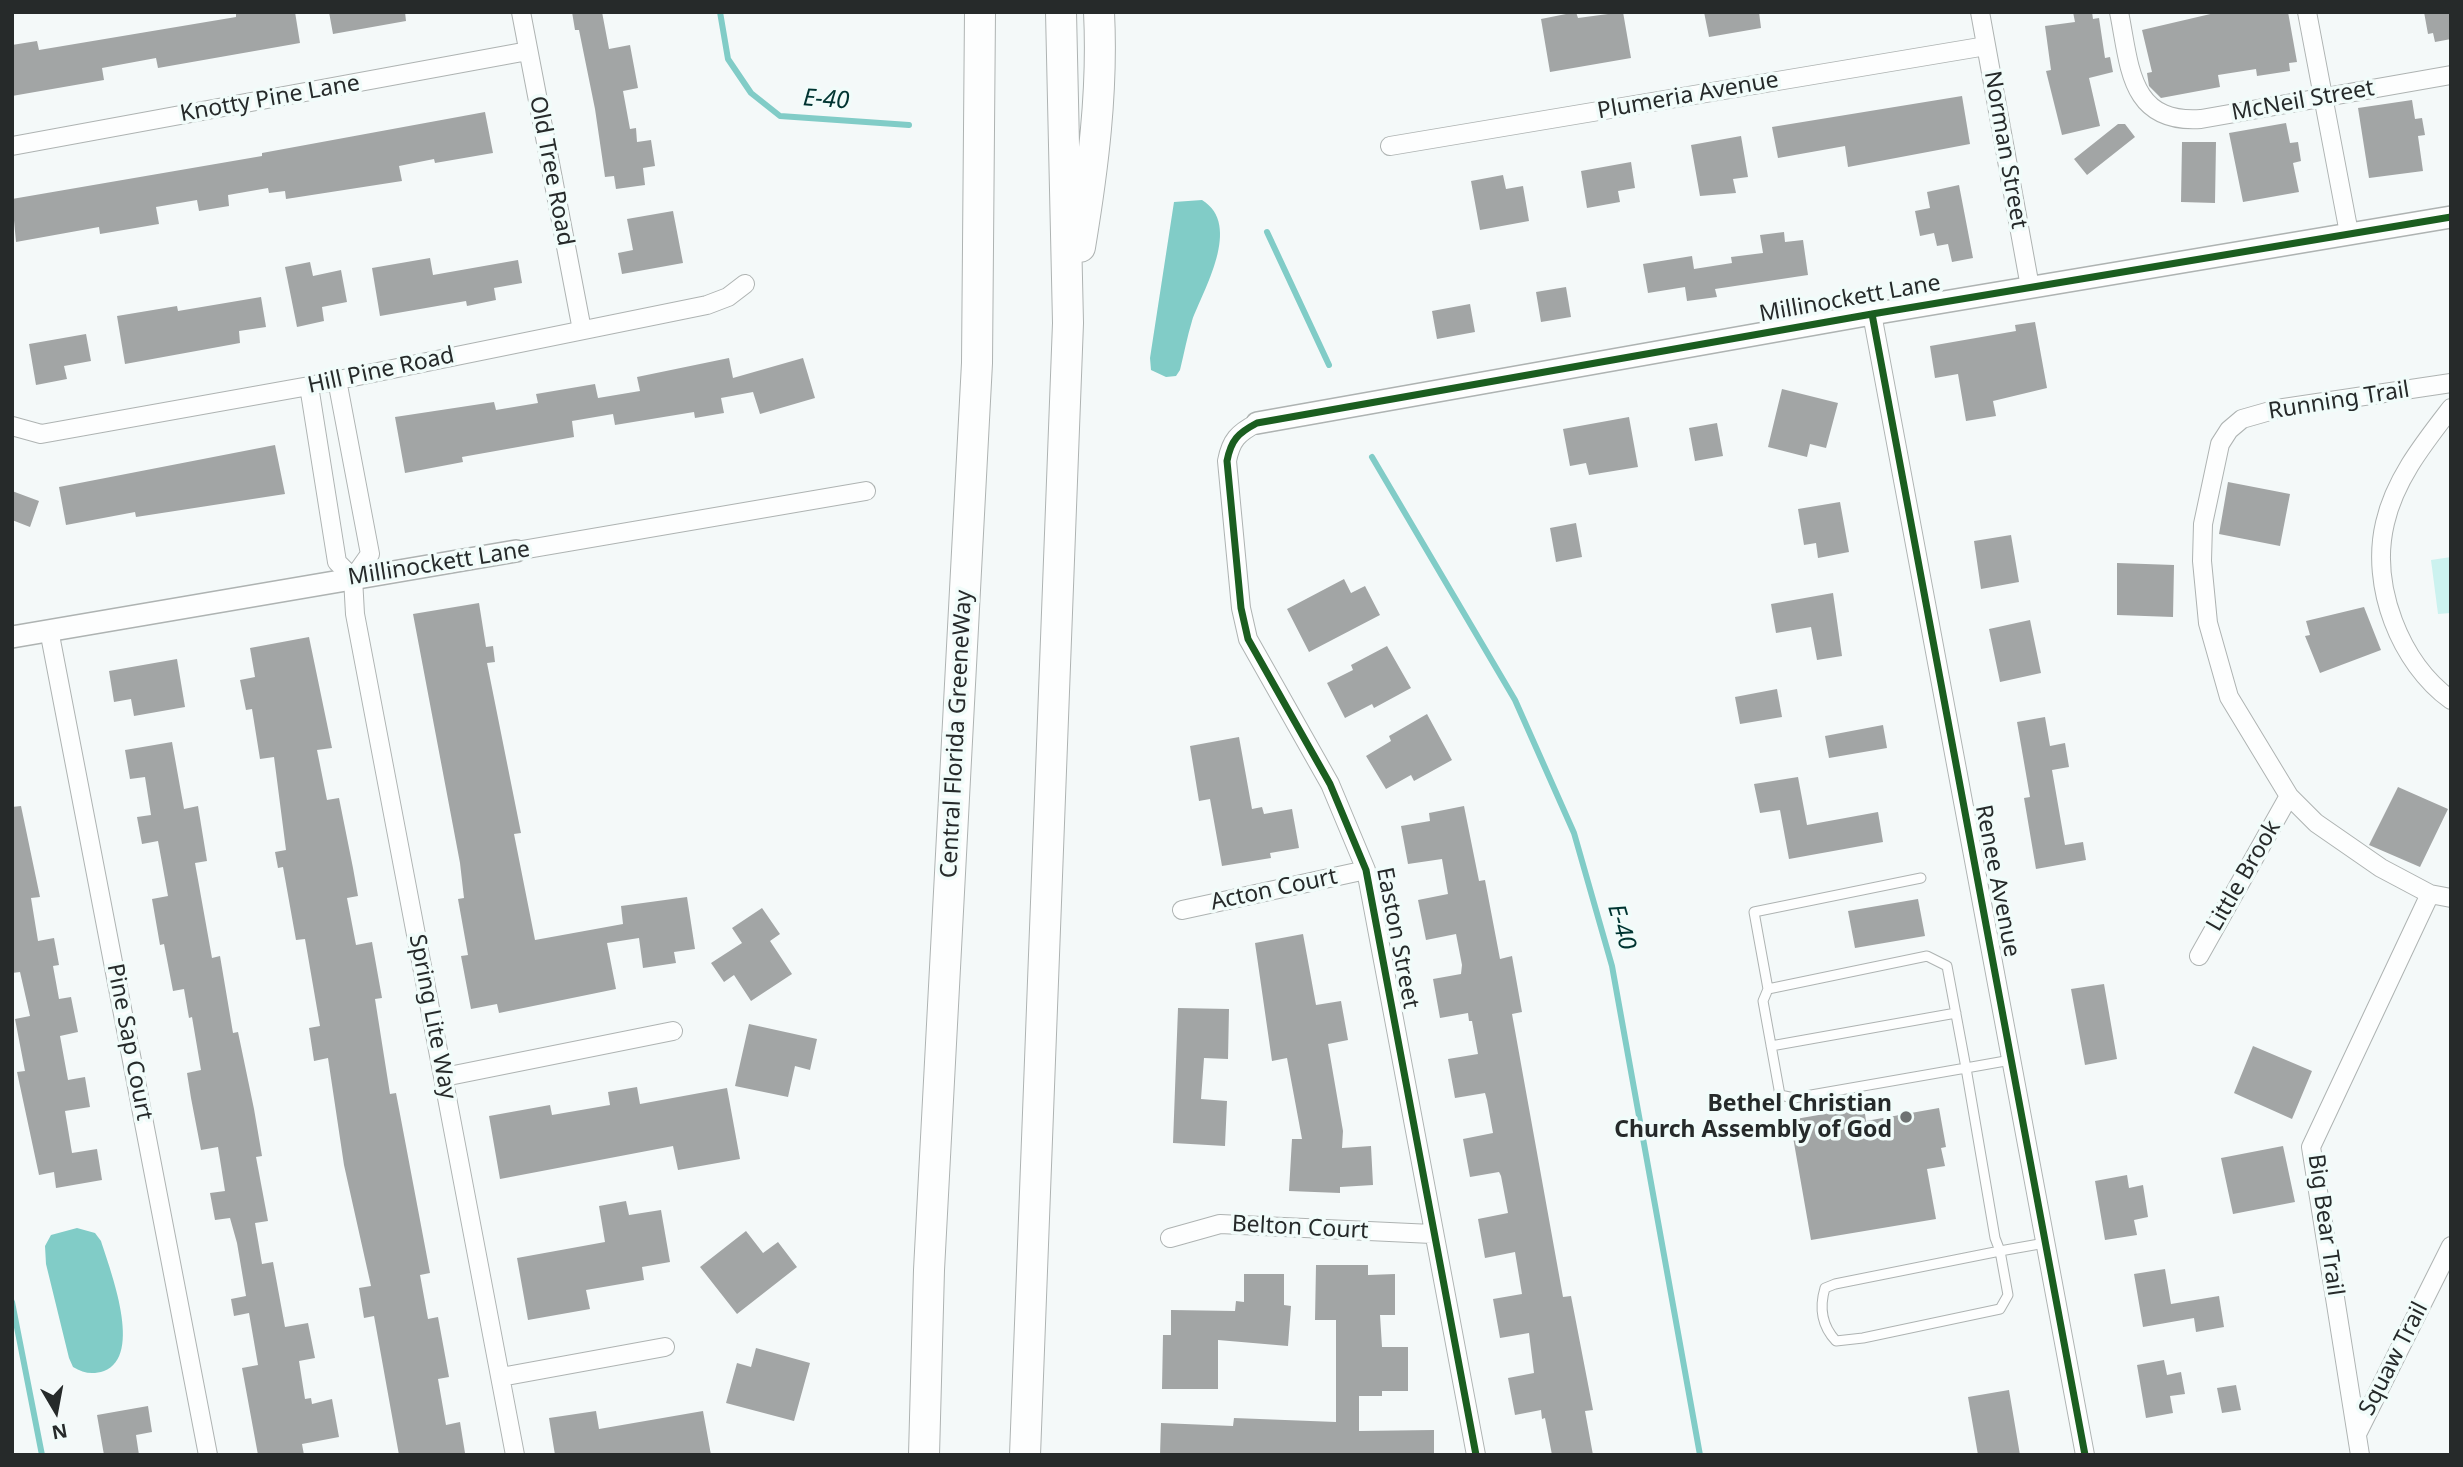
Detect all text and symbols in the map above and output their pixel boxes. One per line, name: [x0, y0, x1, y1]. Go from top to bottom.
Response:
street label: Plumeria Avenue: [1595, 66, 1781, 126]
street label: Norman Street: [1978, 69, 2032, 231]
street label: Knotty Pine Lane: [178, 70, 362, 128]
street label: McNeil Street: [2229, 75, 2377, 127]
water label: E-40: [802, 84, 850, 116]
street label: Old Tree Road: [523, 94, 579, 248]
street label: Millinockett Lane: [1757, 269, 1943, 329]
street label: Hill Pine Road: [305, 342, 457, 400]
street label: Running Trail: [2266, 376, 2412, 426]
street label: Millinockett Lane: [346, 536, 532, 592]
street label: Central Florida GreeneWay: [936, 589, 978, 879]
street label: Renee Avenue: [1969, 803, 2025, 959]
street label: Little Brook: [2201, 816, 2287, 936]
street label: Acton Court: [1208, 863, 1340, 917]
street label: Easton Street: [1370, 865, 1424, 1011]
water label: E-40: [1601, 901, 1641, 953]
street label: Spring Lite Way: [402, 932, 462, 1102]
street label: Pine Sap Court: [100, 961, 158, 1123]
place label: Bethel Christian Church Assembly of God: [1614, 1090, 1892, 1144]
marker: Bethel Christian Church Assembly of God: [1898, 1109, 1914, 1125]
street label: Big Bear Trail: [2301, 1152, 2349, 1298]
street label: Belton Court: [1231, 1211, 1369, 1245]
street label: Squaw Trail: [2354, 1298, 2434, 1420]
north arrow: [21, 1376, 91, 1446]
text: N: [50, 1418, 70, 1446]

